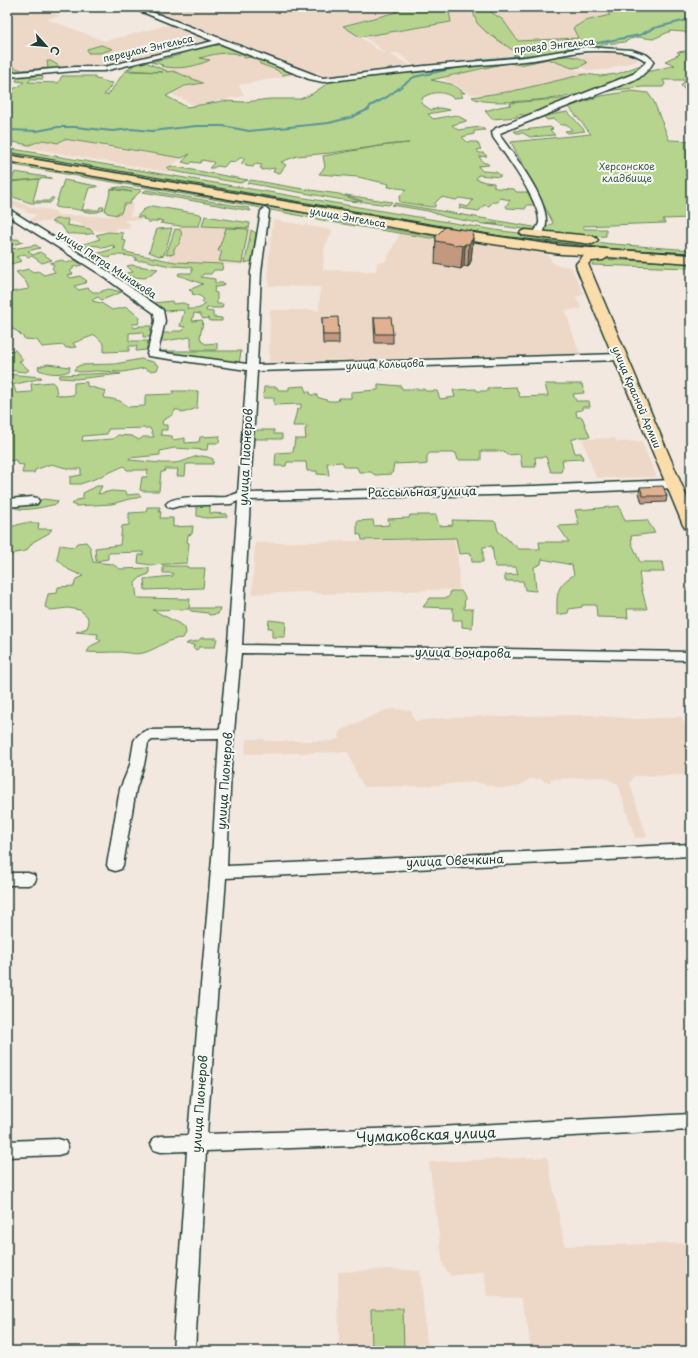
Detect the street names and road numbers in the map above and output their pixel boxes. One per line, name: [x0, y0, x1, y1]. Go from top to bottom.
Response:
street label: переулок Энгельса: [101, 30, 196, 66]
street label: проезд Энгельса: [513, 33, 596, 56]
street label: улица Энгельса: [309, 202, 388, 231]
street label: улица Петра Минакова: [54, 226, 161, 302]
street label: улица Красной Армии: [609, 343, 666, 450]
street label: улица Кольцова: [345, 355, 425, 372]
street label: улица Пионеров: [233, 408, 257, 506]
street label: Рассыльная улица: [367, 481, 477, 501]
street label: улица Бочарова: [415, 642, 512, 662]
street label: улица Пионеров: [212, 732, 236, 830]
street label: улица Овечкина: [406, 849, 505, 871]
street label: улица Пионеров: [187, 1055, 211, 1153]
street label: Чумаковская улица: [356, 1122, 496, 1147]

